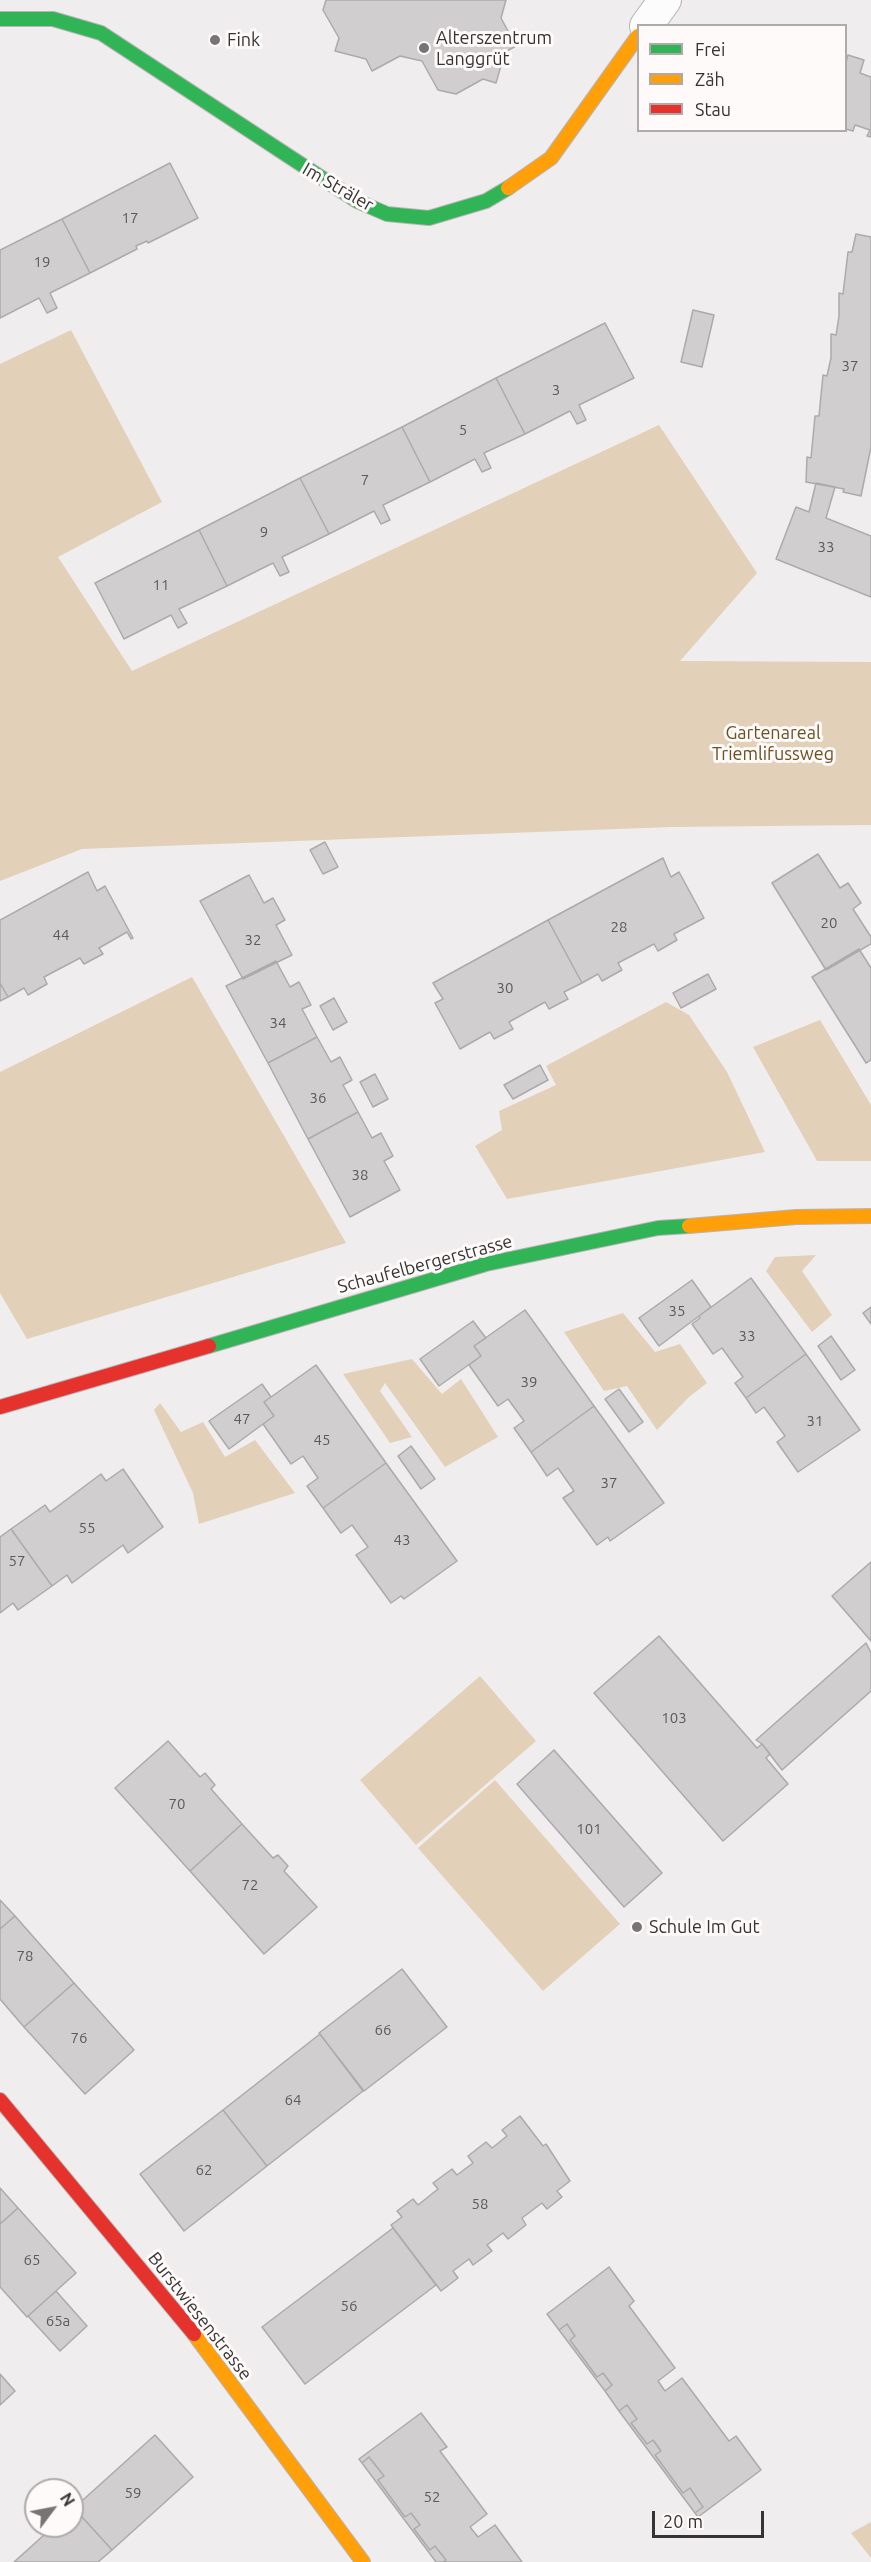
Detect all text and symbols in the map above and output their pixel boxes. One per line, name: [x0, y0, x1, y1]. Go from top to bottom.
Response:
legend: [637, 24, 847, 132]
place label: Alterszentrum Langgrüt: [436, 27, 552, 70]
place label: Fink: [227, 29, 260, 51]
marker: Fink: [208, 33, 222, 47]
text: Frei: [695, 39, 725, 59]
marker: Alterszentrum Langgrüt: [417, 41, 431, 55]
text: Zäh: [695, 69, 725, 89]
text: Stau: [695, 99, 731, 119]
street label: Im Sträler: [299, 158, 377, 216]
house number: 17: [122, 209, 138, 227]
house number: 19: [34, 253, 50, 271]
house number: 37: [842, 357, 858, 375]
house number: 3: [552, 381, 560, 399]
house number: 5: [459, 421, 467, 439]
house number: 7: [361, 471, 369, 489]
house number: 9: [260, 523, 268, 541]
house number: 33: [818, 538, 834, 556]
house number: 11: [153, 576, 169, 594]
park label: Gartenareal Triemlifussweg: [712, 722, 834, 764]
house number: 20: [821, 914, 837, 932]
house number: 28: [611, 918, 627, 936]
house number: 44: [53, 926, 69, 944]
house number: 32: [245, 931, 261, 949]
house number: 30: [497, 979, 513, 997]
house number: 34: [270, 1014, 286, 1032]
house number: 36: [310, 1089, 326, 1107]
house number: 38: [352, 1166, 368, 1184]
street label: Schaufelbergerstrasse: [335, 1230, 515, 1298]
house number: 35: [669, 1302, 685, 1320]
house number: 33: [739, 1327, 755, 1345]
house number: 39: [521, 1373, 537, 1391]
house number: 47: [234, 1410, 250, 1428]
house number: 31: [807, 1412, 823, 1430]
house number: 45: [314, 1431, 330, 1449]
house number: 37: [601, 1474, 617, 1492]
house number: 55: [79, 1519, 95, 1537]
house number: 43: [394, 1531, 410, 1549]
house number: 57: [9, 1552, 25, 1570]
house number: 103: [661, 1709, 687, 1727]
house number: 70: [169, 1795, 185, 1813]
house number: 101: [576, 1820, 602, 1838]
house number: 72: [242, 1876, 258, 1894]
place label: Schule Im Gut: [649, 1916, 760, 1938]
marker: Schule Im Gut: [630, 1920, 644, 1934]
house number: 78: [17, 1947, 33, 1965]
house number: 66: [375, 2021, 391, 2039]
house number: 76: [71, 2029, 87, 2047]
house number: 64: [285, 2091, 301, 2109]
house number: 62: [196, 2161, 212, 2179]
house number: 58: [472, 2195, 488, 2213]
street label: Burstwiesenstrasse: [143, 2248, 257, 2384]
house number: 65: [24, 2251, 40, 2269]
house number: 56: [341, 2297, 357, 2315]
house number: 65a: [46, 2312, 70, 2330]
north arrow: [24, 2478, 84, 2538]
house number: 59: [125, 2484, 141, 2502]
house number: 52: [424, 2488, 440, 2506]
text: N: [57, 2490, 78, 2509]
scale bar: [655, 2499, 768, 2537]
text: 20 m: [663, 2511, 703, 2531]

